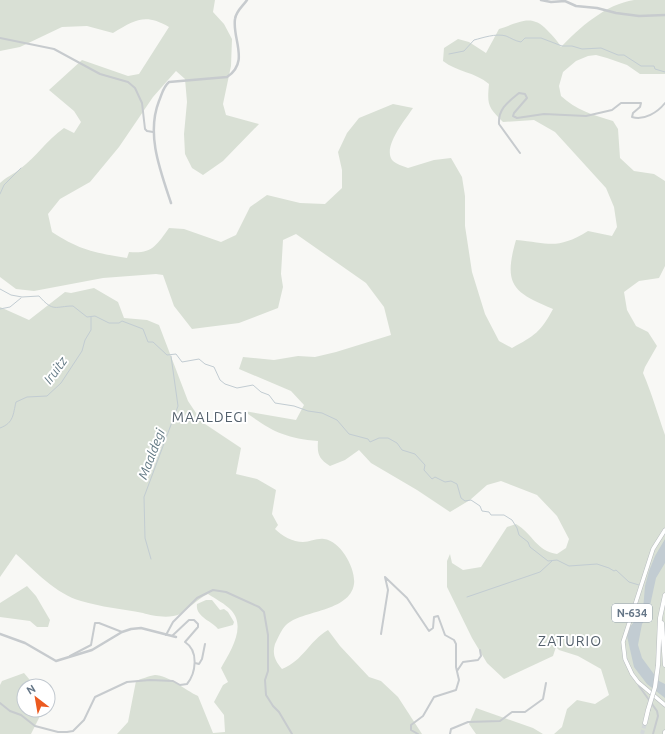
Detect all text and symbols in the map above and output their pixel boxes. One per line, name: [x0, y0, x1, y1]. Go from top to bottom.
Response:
water label: Iruitz: [41, 353, 70, 386]
district label: MAALDEGI: [172, 409, 248, 425]
water label: Maaldegi: [135, 426, 167, 481]
road number: N-634: [612, 604, 652, 622]
district label: ZATURIO: [538, 633, 602, 649]
north arrow: [16, 678, 56, 718]
text: N: [24, 682, 37, 697]

